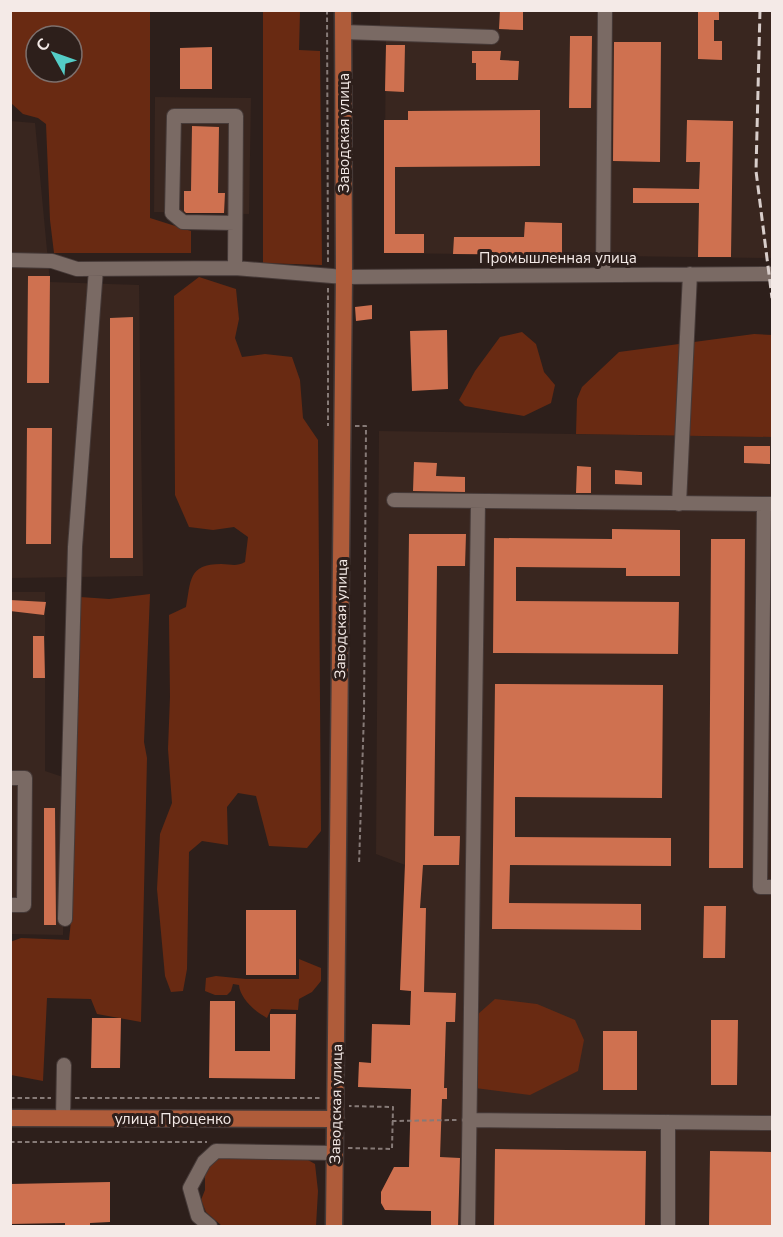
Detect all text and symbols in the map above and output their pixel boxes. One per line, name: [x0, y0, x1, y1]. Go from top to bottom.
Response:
north arrow: [24, 24, 84, 84]
text: С: [31, 34, 55, 56]
street label: Заводская улица: [334, 73, 354, 193]
street label: Промышленная улица: [479, 248, 637, 268]
street label: Заводская улица: [330, 559, 352, 679]
street label: Заводская улица: [325, 1044, 347, 1164]
street label: улица Проценко: [115, 1109, 231, 1129]

